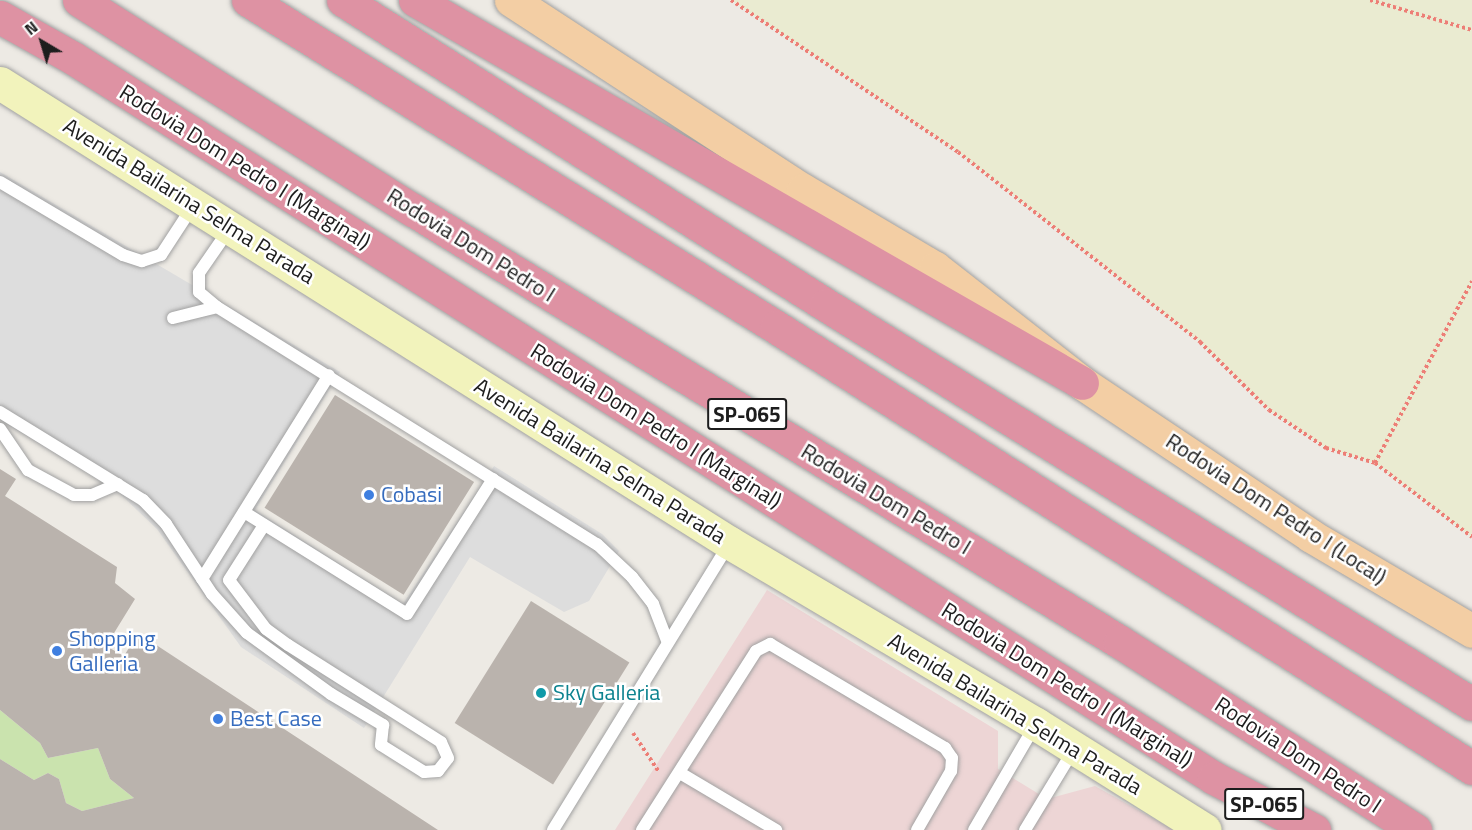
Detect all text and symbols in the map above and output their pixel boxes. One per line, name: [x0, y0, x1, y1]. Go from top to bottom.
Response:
north arrow: [12, 12, 72, 72]
text: N: [19, 15, 43, 41]
street label: Rodovia Dom Pedro I (Marginal): [115, 79, 375, 255]
street label: Avenida Bailarina Selma Parada: [58, 113, 320, 289]
street label: Rodovia Dom Pedro I: [382, 183, 560, 307]
street label: Rodovia Dom Pedro I (Marginal): [526, 338, 786, 514]
street label: Avenida Bailarina Selma Parada: [469, 373, 731, 549]
road number: SP-065: [706, 396, 788, 432]
street label: Rodovia Dom Pedro I (Local): [1161, 428, 1391, 590]
street label: Rodovia Dom Pedro I: [796, 438, 976, 560]
place label: Cobasi: [381, 482, 442, 508]
marker: Cobasi: [362, 488, 376, 502]
street label: Rodovia Dom Pedro I (Marginal): [937, 597, 1197, 773]
place label: Shopping Galleria: [69, 625, 155, 676]
street label: Avenida Bailarina Selma Parada: [883, 628, 1147, 800]
marker: Shopping Galleria: [50, 644, 64, 658]
place label: Sky Galleria: [553, 680, 660, 706]
marker: Sky Galleria: [534, 686, 548, 700]
street label: Rodovia Dom Pedro I: [1210, 691, 1386, 819]
place label: Best Case: [230, 706, 322, 732]
marker: Best Case: [211, 712, 225, 726]
road number: SP-065: [1224, 786, 1304, 822]

